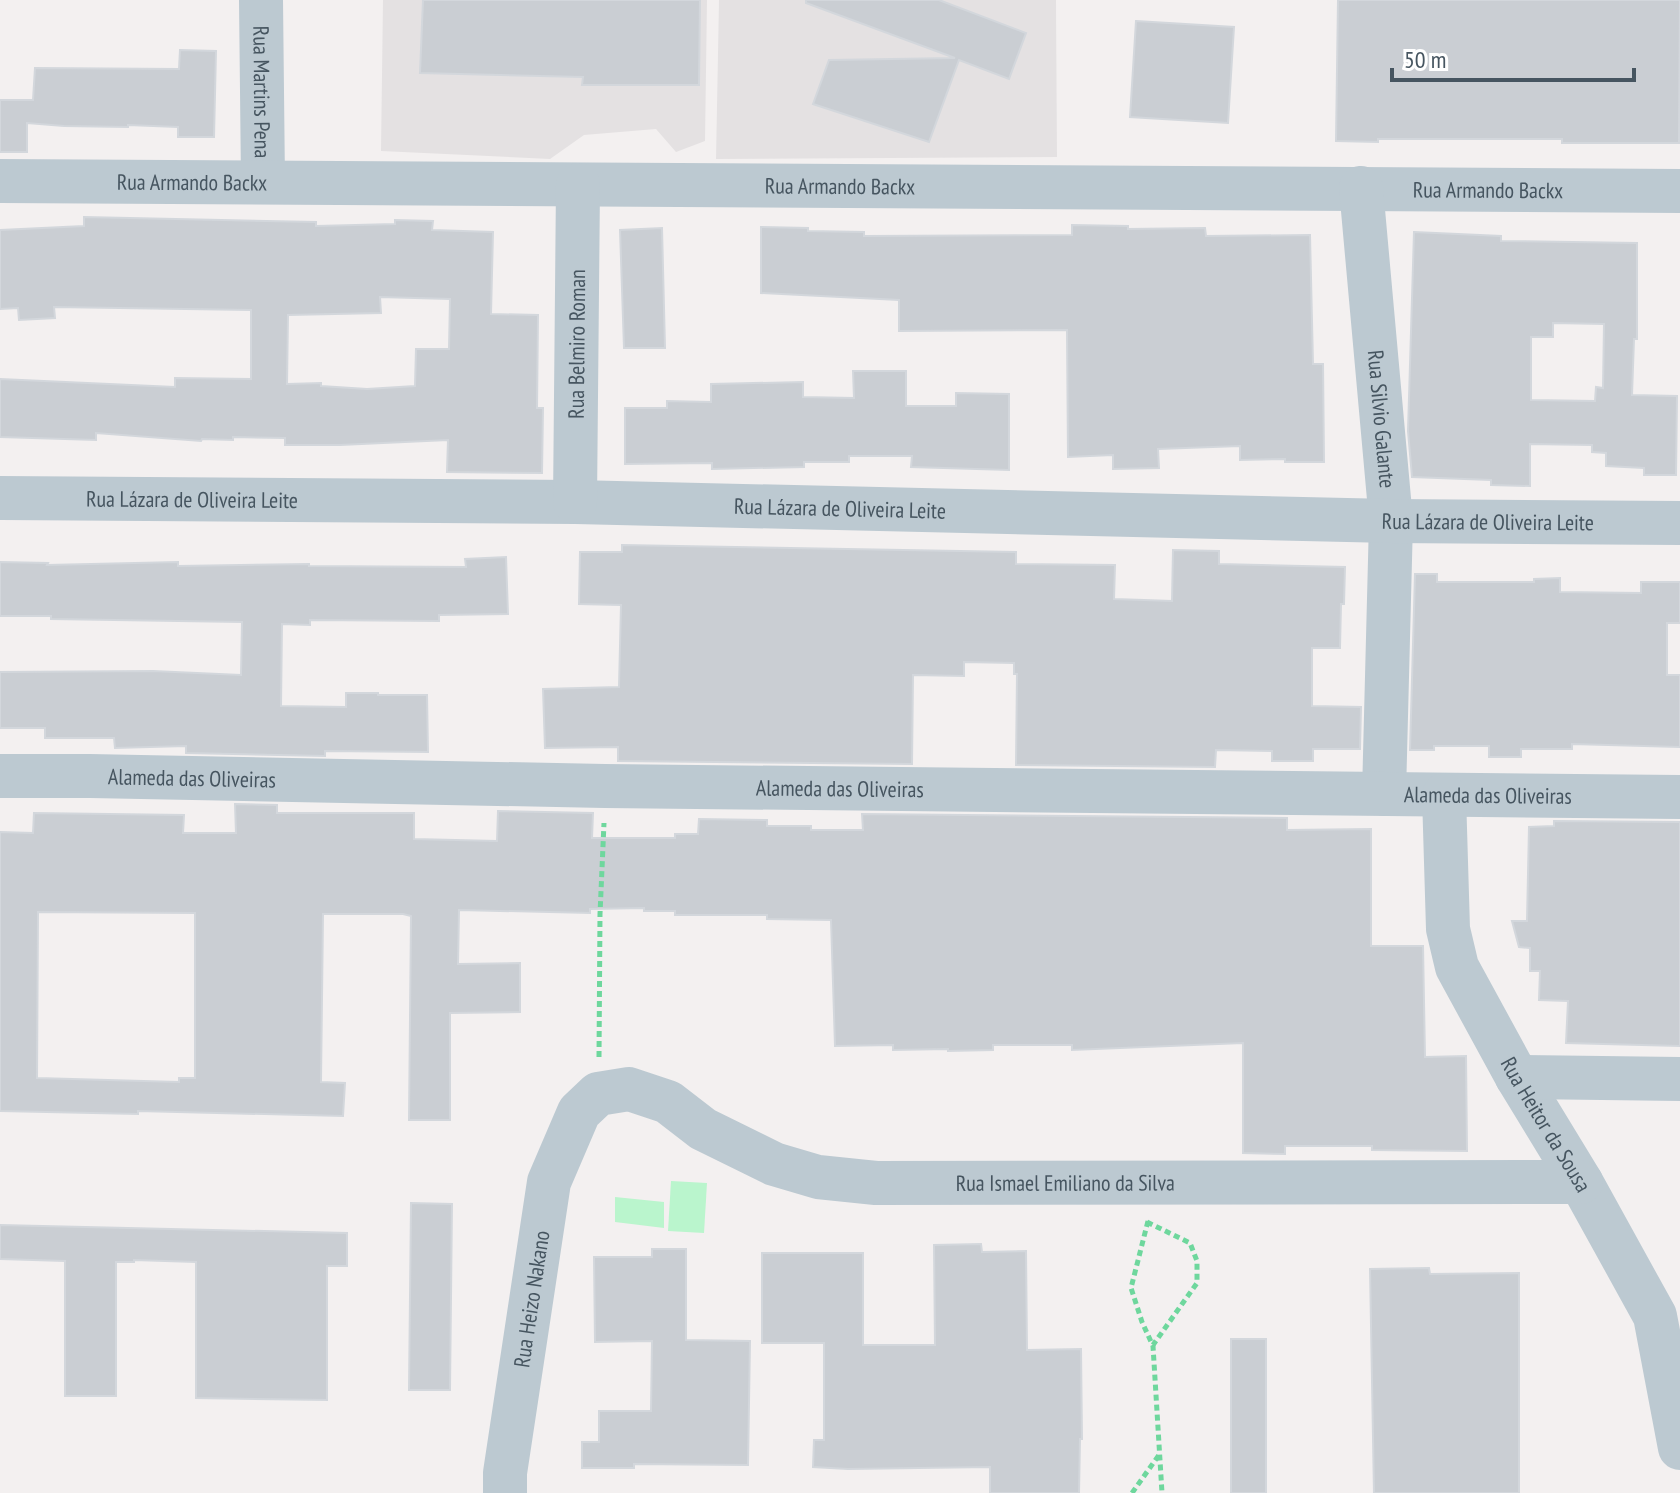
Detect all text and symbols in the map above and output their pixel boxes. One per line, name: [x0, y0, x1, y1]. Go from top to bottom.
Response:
street label: Rua Martins Pena: [247, 26, 277, 158]
scale bar: [1392, 32, 1634, 82]
text: 50 m: [1404, 44, 1446, 75]
street label: Rua Armando Backx: [117, 168, 267, 197]
street label: Rua Armando Backx: [765, 172, 915, 200]
street label: Rua Armando Backx: [1413, 175, 1563, 204]
street label: Rua Belmiro Roman: [562, 269, 591, 419]
street label: Rua Silvio Galante: [1362, 349, 1402, 489]
street label: Rua Lázara de Oliveira Leite: [86, 485, 298, 514]
street label: Rua Lázara de Oliveira Leite: [734, 492, 946, 525]
street label: Rua Lázara de Oliveira Leite: [1381, 507, 1594, 536]
street label: Alameda das Oliveiras: [108, 762, 276, 794]
street label: Alameda das Oliveiras: [756, 774, 924, 803]
street label: Alameda das Oliveiras: [1404, 780, 1572, 810]
street label: Rua Heitor da Sousa: [1495, 1052, 1598, 1197]
street label: Rua Ismael Emiliano da Silva: [956, 1169, 1175, 1197]
street label: Rua Heizo Nakano: [507, 1228, 555, 1369]

